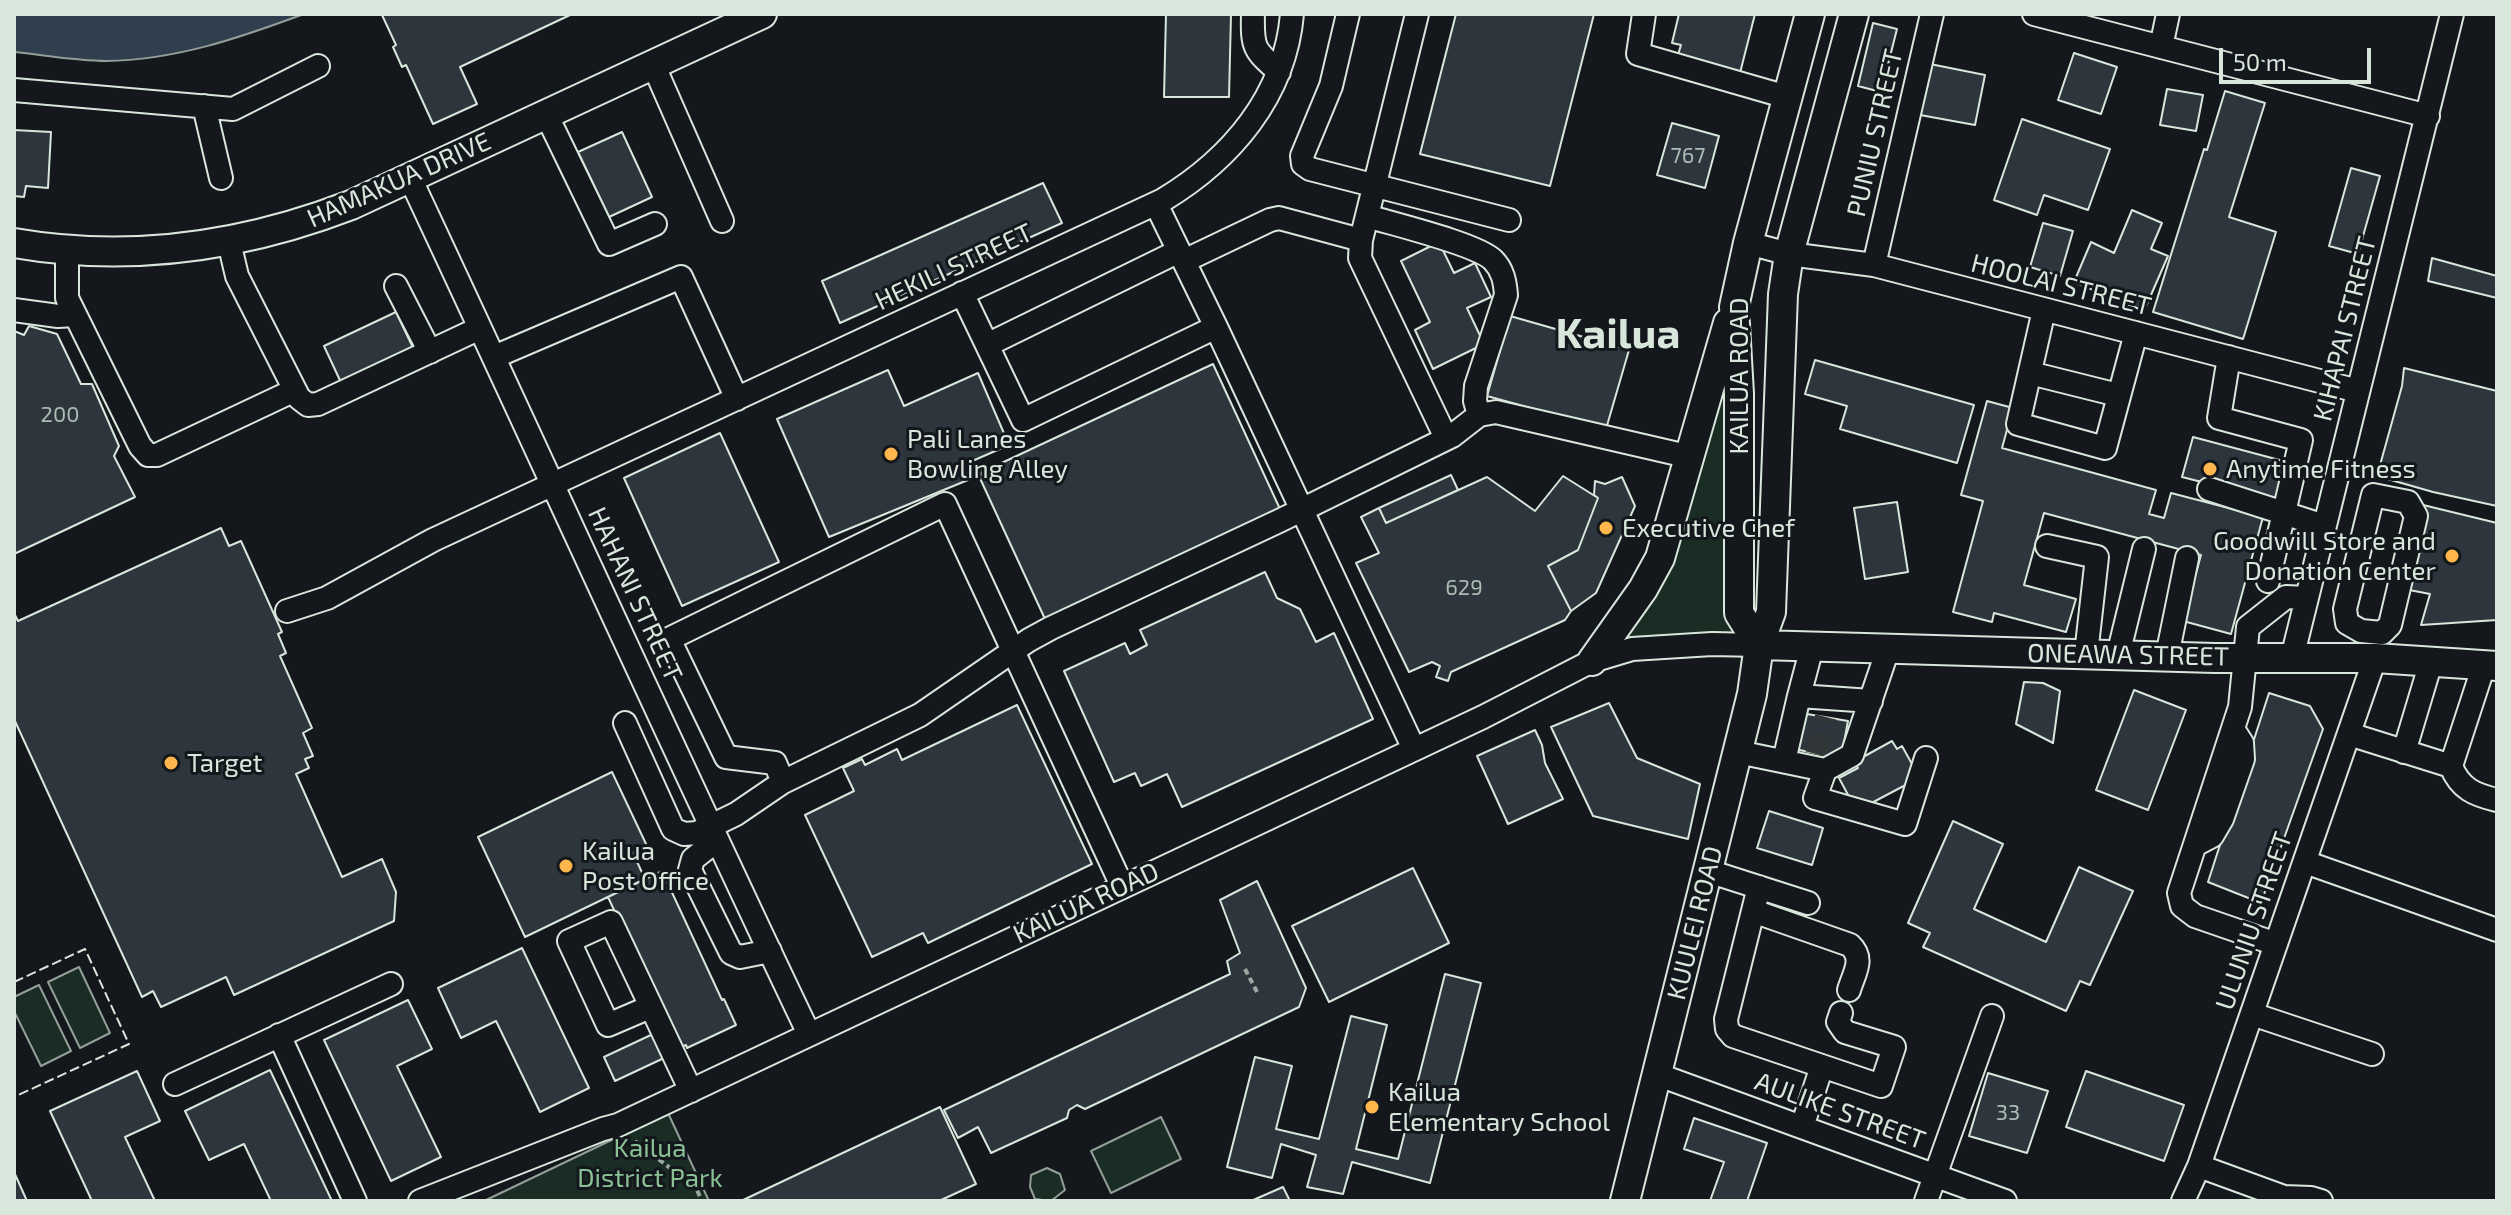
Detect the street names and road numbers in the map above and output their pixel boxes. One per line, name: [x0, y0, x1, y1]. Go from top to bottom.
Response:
street label: PUNIU STREET: [1841, 46, 1909, 220]
street label: HAMAKUA DRIVE: [302, 126, 496, 234]
street label: HEKILI STREET: [870, 217, 1038, 317]
street label: KIHAPAI STREET: [2307, 234, 2383, 424]
street label: HOOLAI STREET: [1968, 248, 2154, 322]
street label: KAILUA ROAD: [1723, 297, 1755, 455]
street label: HAHANI STREET: [581, 502, 689, 686]
street label: ONEAWA STREET: [2027, 638, 2229, 672]
street label: ULUNIU STREET: [2209, 828, 2299, 1014]
street label: KUULEI ROAD: [1661, 843, 1729, 1003]
street label: KAILUA ROAD: [1008, 856, 1164, 950]
street label: AULIKE STREET: [1751, 1066, 1929, 1156]

